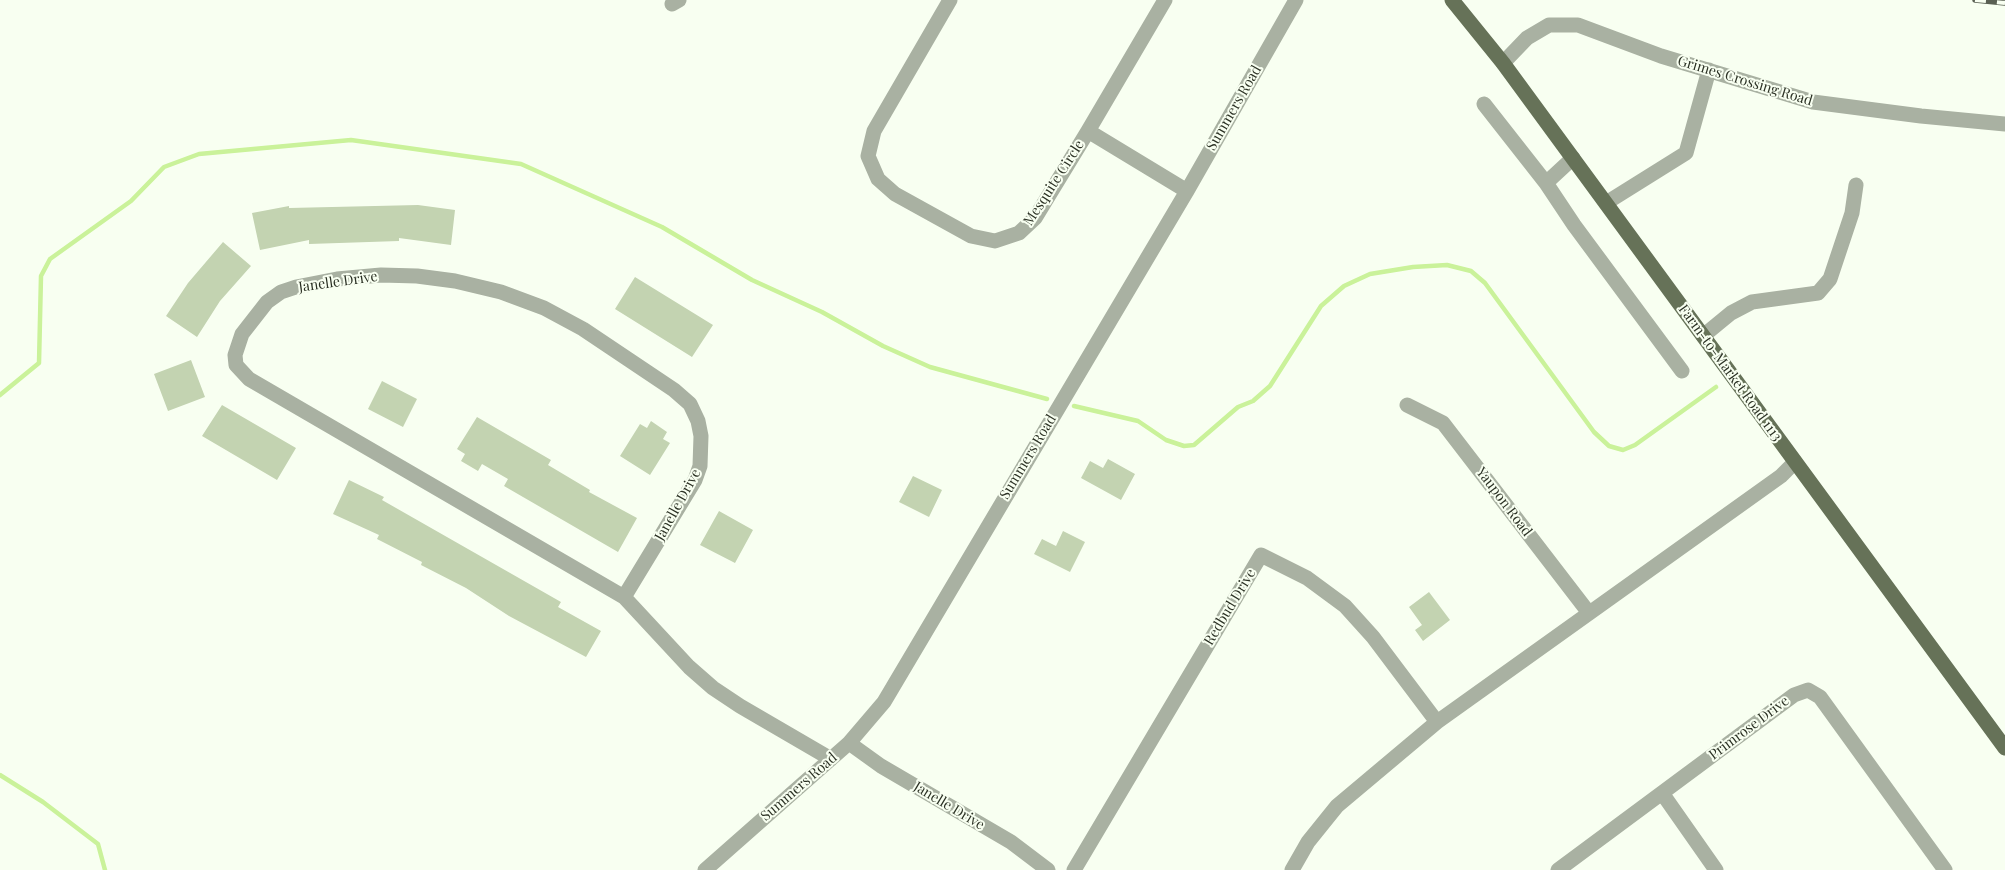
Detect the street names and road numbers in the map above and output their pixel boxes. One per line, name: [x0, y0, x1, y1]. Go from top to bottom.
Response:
street label: Grimes Crossing Road: [1675, 52, 1815, 110]
street label: Summers Road: [1203, 62, 1265, 154]
street label: Mesquite Circle: [1020, 137, 1088, 229]
street label: Janelle Drive: [298, 268, 378, 296]
street label: Farm-to-Market Road 1113: [1675, 301, 1785, 445]
street label: Summers Road: [996, 412, 1060, 502]
street label: Yaupon Road: [1473, 464, 1535, 540]
street label: Janelle Drive: [651, 466, 705, 544]
street label: Redbud Drive: [1201, 566, 1259, 648]
street label: Primrose Drive: [1706, 693, 1792, 763]
street label: Summers Road: [757, 749, 841, 825]
street label: Janelle Drive: [911, 778, 987, 834]

